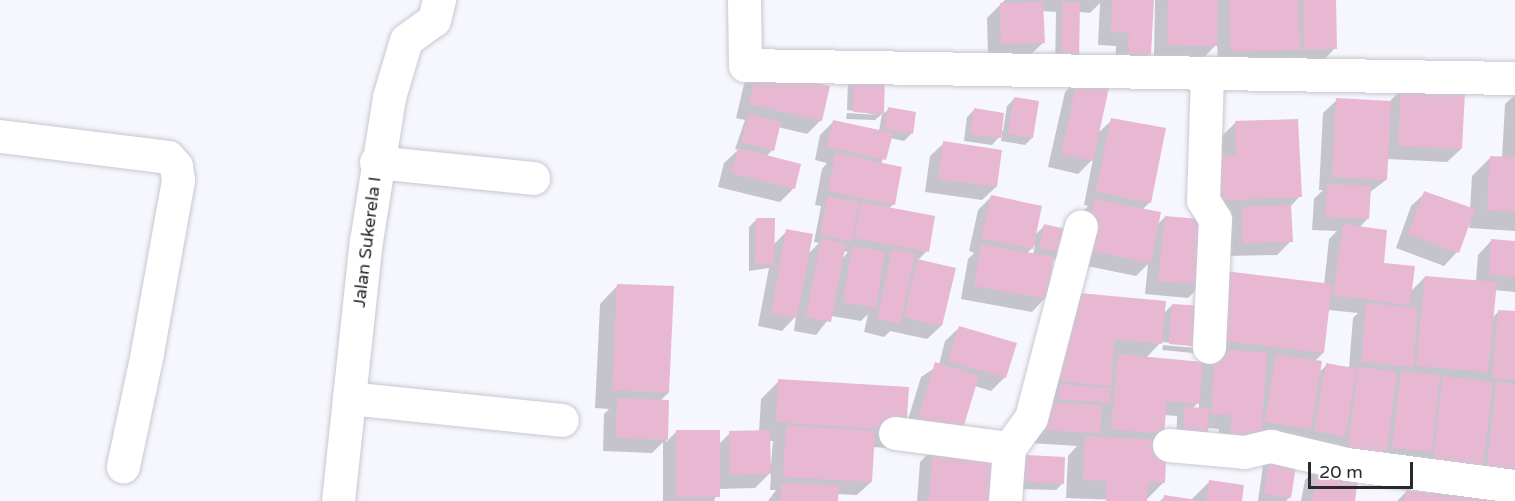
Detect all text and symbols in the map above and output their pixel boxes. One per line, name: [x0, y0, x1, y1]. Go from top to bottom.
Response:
street label: Jalan Sukerela I: [348, 175, 386, 309]
scale bar: [1311, 450, 1416, 488]
text: 20 m: [1319, 461, 1363, 483]

